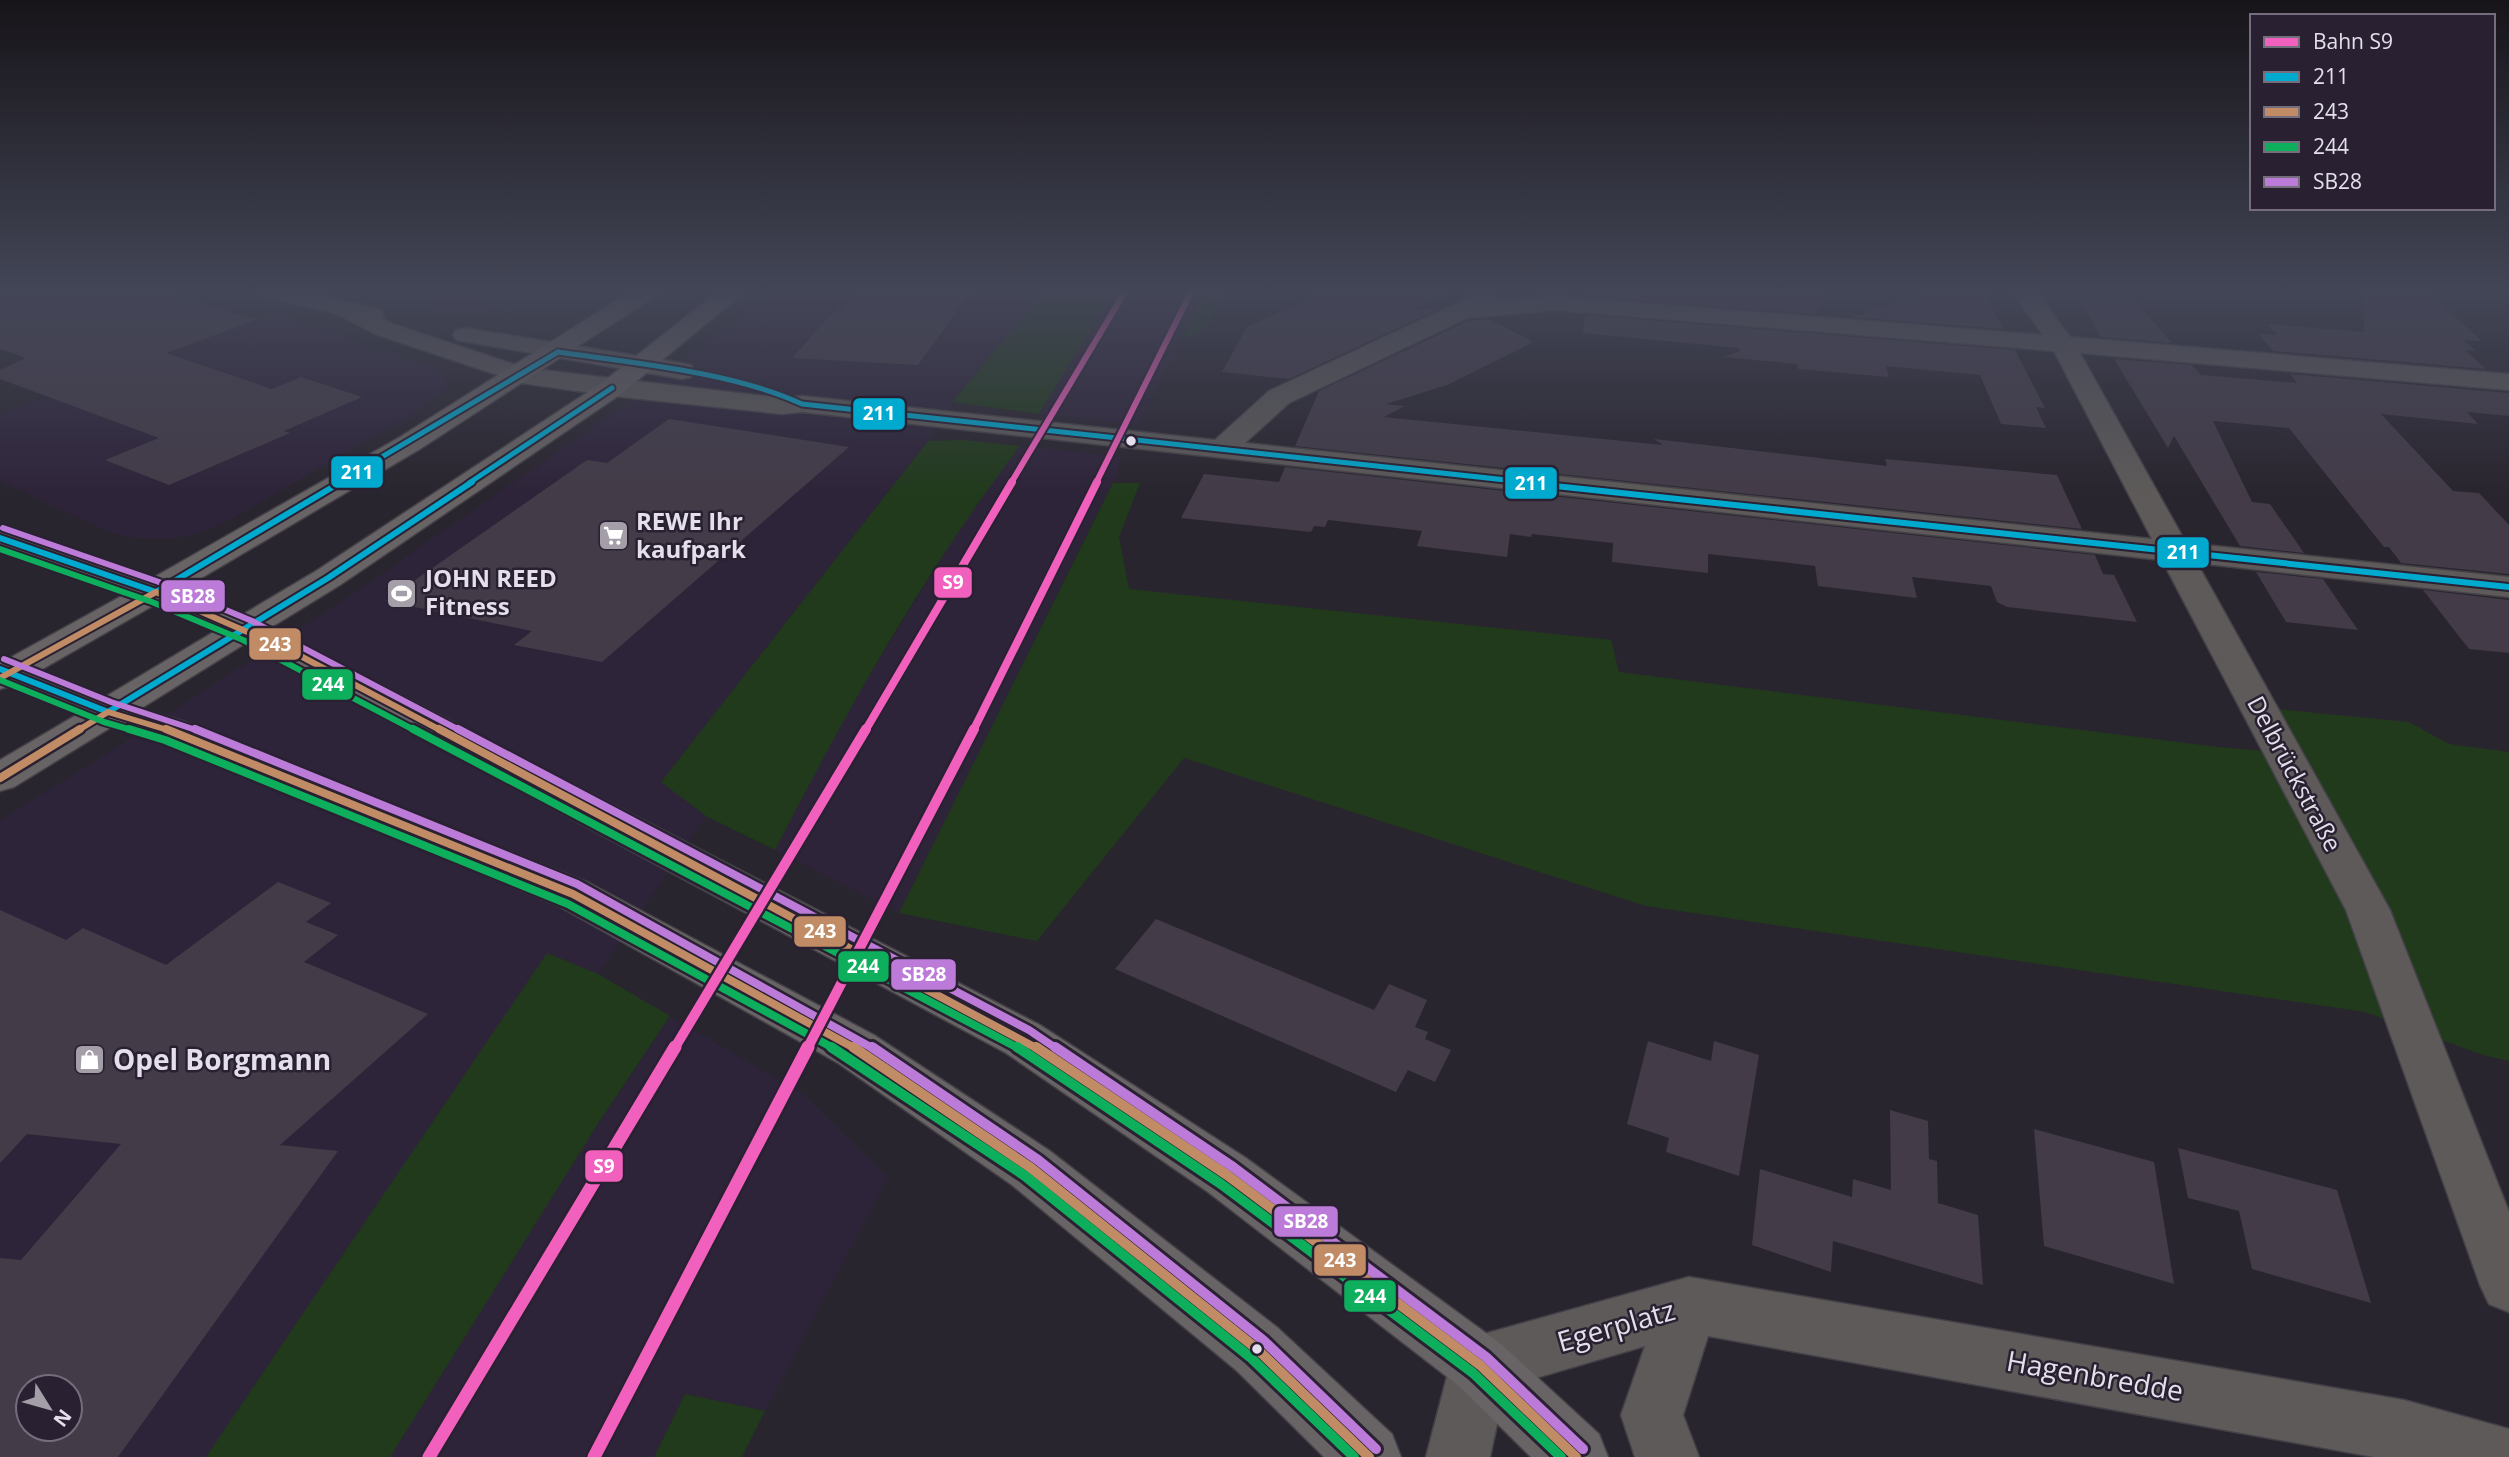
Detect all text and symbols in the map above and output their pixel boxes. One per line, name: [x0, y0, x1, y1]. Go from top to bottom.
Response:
legend: [2250, 14, 2495, 210]
text: Bahn S9: [2313, 27, 2393, 55]
text: 211: [2313, 62, 2349, 90]
text: 243: [2313, 97, 2349, 125]
text: 244: [2313, 132, 2349, 160]
text: SB28: [2313, 167, 2362, 195]
line badge: 211: [852, 397, 906, 431]
text: 211: [863, 400, 895, 426]
unlabelled marker: [1124, 434, 1138, 448]
line badge: 211: [330, 455, 384, 489]
text: 211: [341, 459, 373, 485]
line badge: 211: [1504, 466, 1558, 500]
text: 211: [1515, 470, 1547, 496]
place label: REWE Ihr kaufpark: [636, 504, 746, 565]
supermarket icon: REWE Ihr kaufpark: [596, 519, 630, 553]
line badge: 211: [2156, 536, 2210, 569]
text: 211: [2167, 539, 2199, 565]
place label: JOHN REED Fitness: [423, 561, 557, 622]
line badge: S9: [933, 566, 973, 599]
text: S9: [942, 569, 964, 595]
sports icon: JOHN REED Fitness: [385, 576, 419, 610]
line badge: SB28: [160, 579, 226, 613]
text: SB28: [171, 583, 216, 609]
line badge: 243: [248, 627, 302, 661]
text: 243: [259, 631, 291, 657]
line badge: 244: [301, 668, 354, 701]
text: 244: [312, 671, 344, 697]
street label: Delbrückstraße: [2240, 690, 2350, 857]
line badge: 243: [793, 915, 847, 948]
text: 243: [804, 918, 836, 944]
line badge: 244: [837, 950, 890, 983]
text: 244: [847, 953, 879, 979]
line badge: SB28: [890, 958, 957, 991]
text: SB28: [902, 961, 947, 987]
place label: Opel Borgmann: [113, 1040, 331, 1078]
shop icon: Opel Borgmann: [73, 1043, 107, 1077]
line badge: S9: [584, 1149, 624, 1183]
text: S9: [593, 1153, 615, 1179]
line badge: SB28: [1273, 1205, 1339, 1238]
text: SB28: [1284, 1208, 1329, 1234]
line badge: 243: [1313, 1243, 1367, 1277]
text: 243: [1324, 1247, 1356, 1273]
line badge: 244: [1343, 1279, 1397, 1313]
text: 244: [1354, 1283, 1386, 1309]
street label: Egerplatz: [1552, 1290, 1679, 1360]
street label: Hagenbredde: [2004, 1341, 2186, 1409]
unlabelled marker: [1250, 1342, 1264, 1356]
north arrow: [14, 1373, 84, 1443]
text: N: [48, 1404, 78, 1432]

